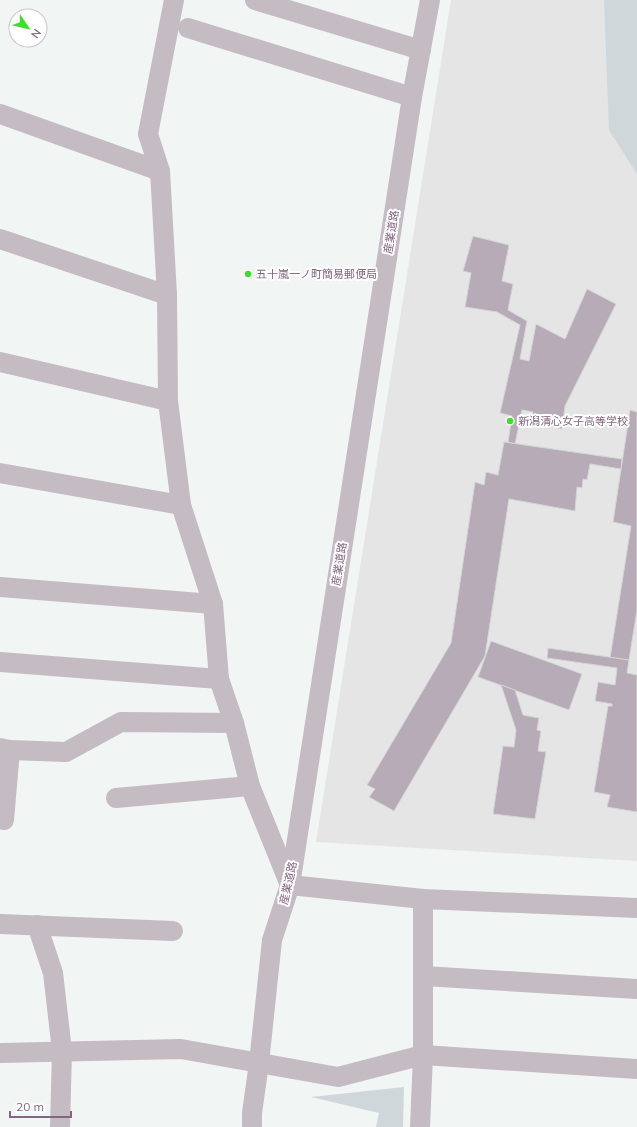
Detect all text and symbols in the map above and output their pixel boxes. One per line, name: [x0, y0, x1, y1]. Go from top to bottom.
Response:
north arrow: [8, 8, 48, 48]
text: N: [28, 26, 44, 41]
street label: 産業道路: [381, 209, 401, 255]
place label: 五十嵐一ノ町簡易郵便局: [256, 267, 377, 281]
marker: 五十嵐一ノ町簡易郵便局: [243, 269, 253, 279]
place label: 新潟清心女子高等学校: [518, 414, 628, 428]
marker: 新潟清心女子高等学校: [505, 416, 515, 426]
street label: 産業道路: [329, 541, 349, 587]
street label: 産業道路: [276, 860, 300, 906]
scale bar: [10, 1093, 71, 1119]
text: 20 m: [16, 1099, 44, 1114]

